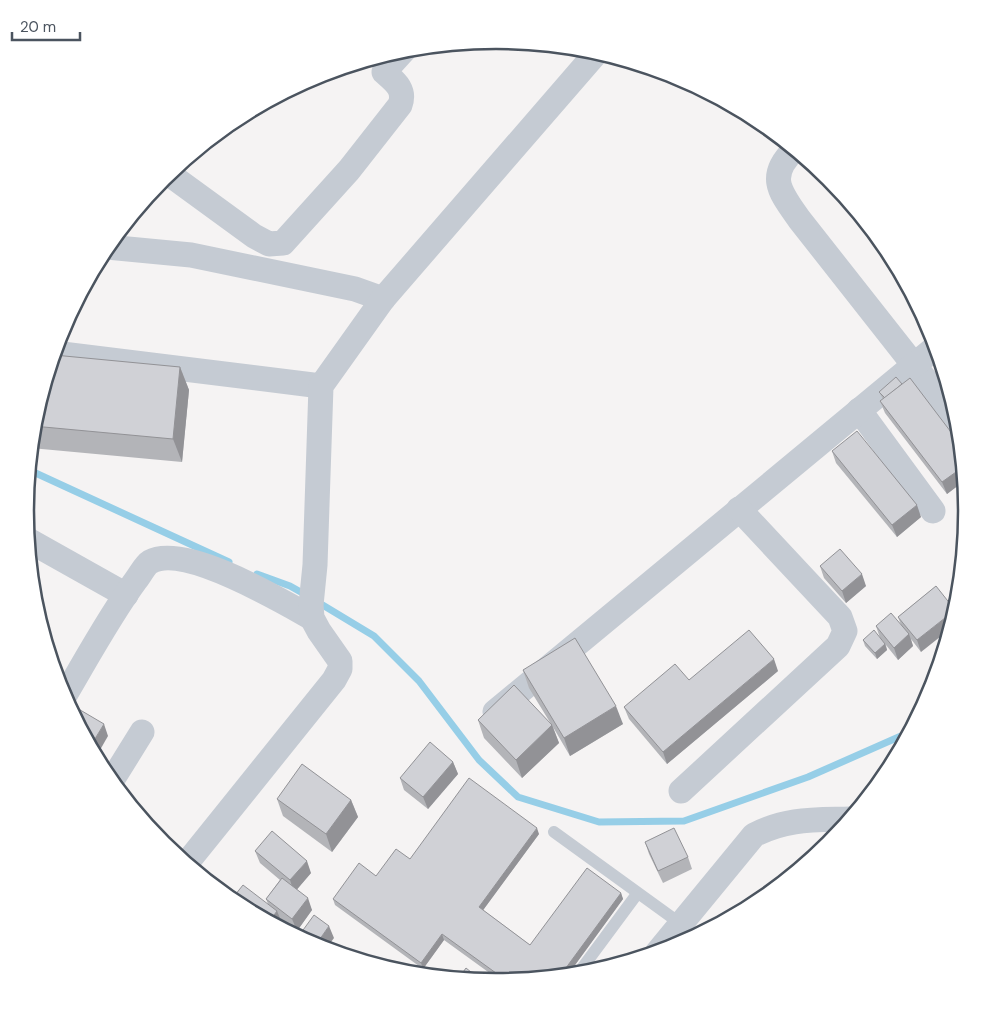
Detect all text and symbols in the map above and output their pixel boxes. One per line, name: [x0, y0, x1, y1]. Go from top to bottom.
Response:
scale bar: [12, 10, 80, 42]
text: 20 m: [20, 17, 56, 37]

